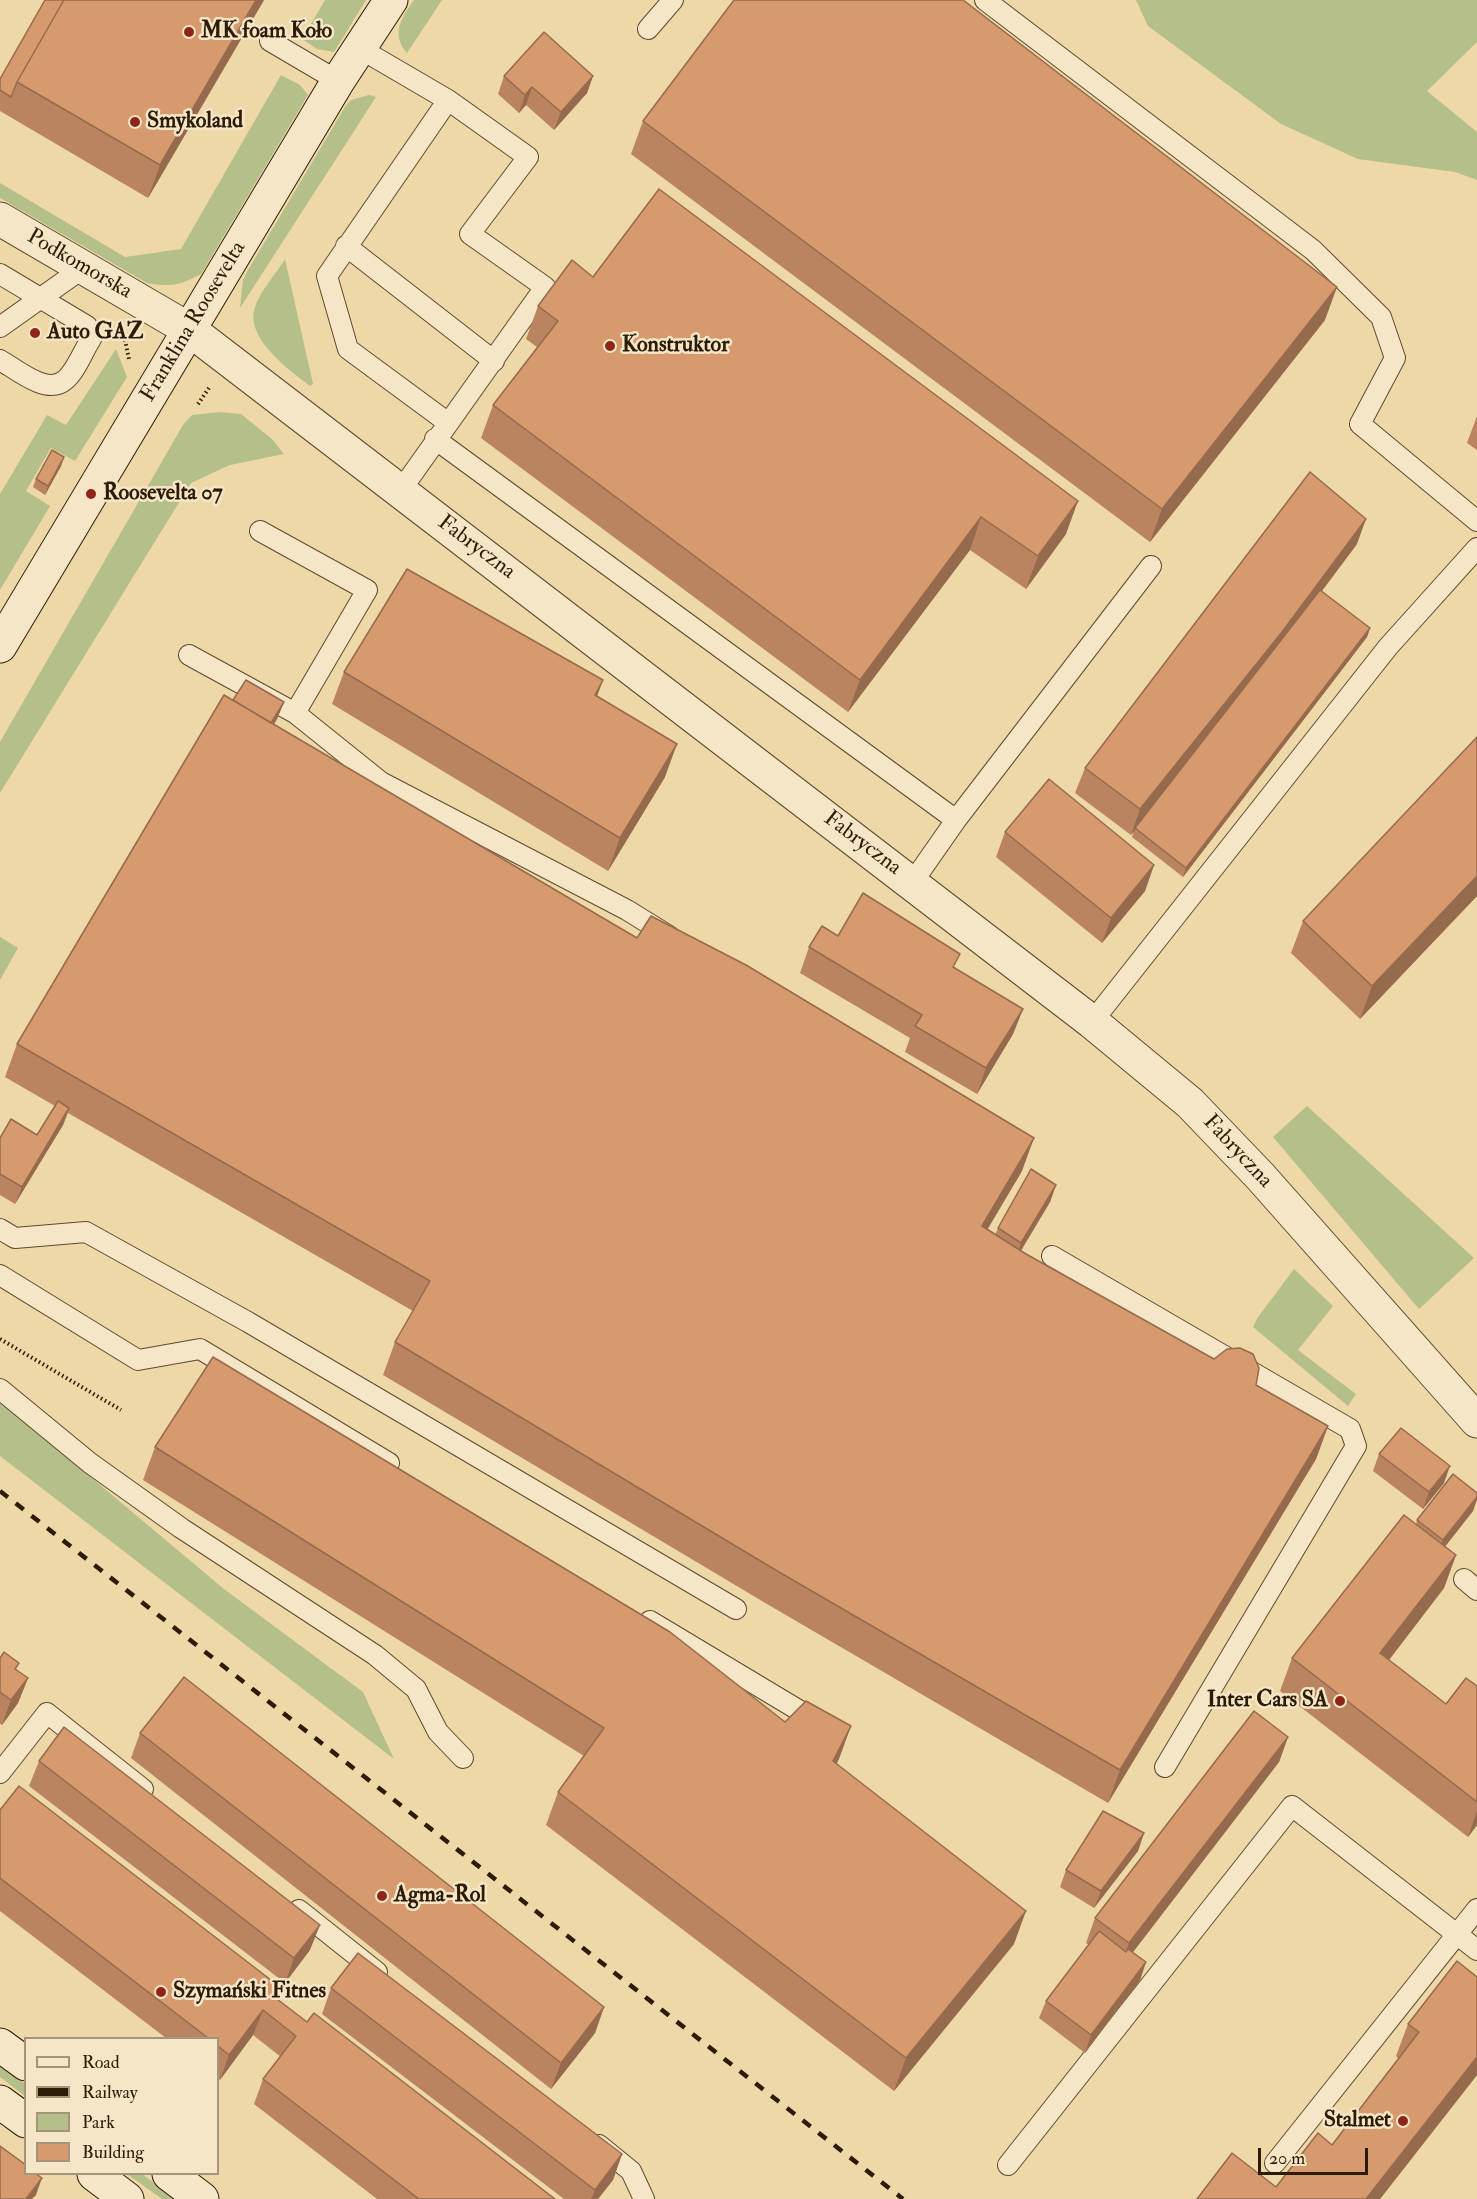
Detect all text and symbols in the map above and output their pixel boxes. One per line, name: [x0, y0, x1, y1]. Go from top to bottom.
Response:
place label: MK foam Koło: [201, 19, 332, 45]
marker: MK foam Koło: [182, 25, 196, 39]
place label: Smykoland: [147, 109, 243, 135]
marker: Smykoland: [128, 115, 142, 129]
street label: Podkomorska: [22, 224, 136, 306]
street label: Franklina Roosevelta: [136, 237, 252, 407]
place label: Auto GAZ: [47, 320, 143, 346]
marker: Auto GAZ: [28, 326, 42, 340]
place label: Konstruktor: [622, 333, 729, 359]
marker: Konstruktor: [603, 339, 617, 353]
place label: Roosevelta 07: [103, 481, 223, 507]
marker: Roosevelta 07: [84, 487, 98, 501]
street label: Fabryczna: [432, 510, 520, 586]
street label: Fabryczna: [818, 806, 906, 882]
street label: Fabryczna: [1196, 1110, 1278, 1194]
place label: Inter Cars SA: [1207, 1688, 1328, 1714]
marker: Inter Cars SA: [1333, 1694, 1347, 1708]
place label: Agma-Rol: [394, 1883, 486, 1909]
marker: Agma-Rol: [375, 1889, 389, 1903]
place label: Szymański Fitnes: [173, 1979, 326, 2005]
marker: Szymański Fitnes: [154, 1985, 168, 1999]
legend: [24, 2037, 219, 2175]
text: Road: [82, 2051, 120, 2074]
text: Railway: [82, 2081, 138, 2104]
place label: Stalmet: [1324, 2108, 1391, 2134]
text: Park: [82, 2111, 115, 2134]
marker: Stalmet: [1396, 2114, 1410, 2128]
scale bar: [1261, 2136, 1370, 2174]
text: Building: [82, 2141, 144, 2164]
text: 20 m: [1269, 2147, 1305, 2170]

